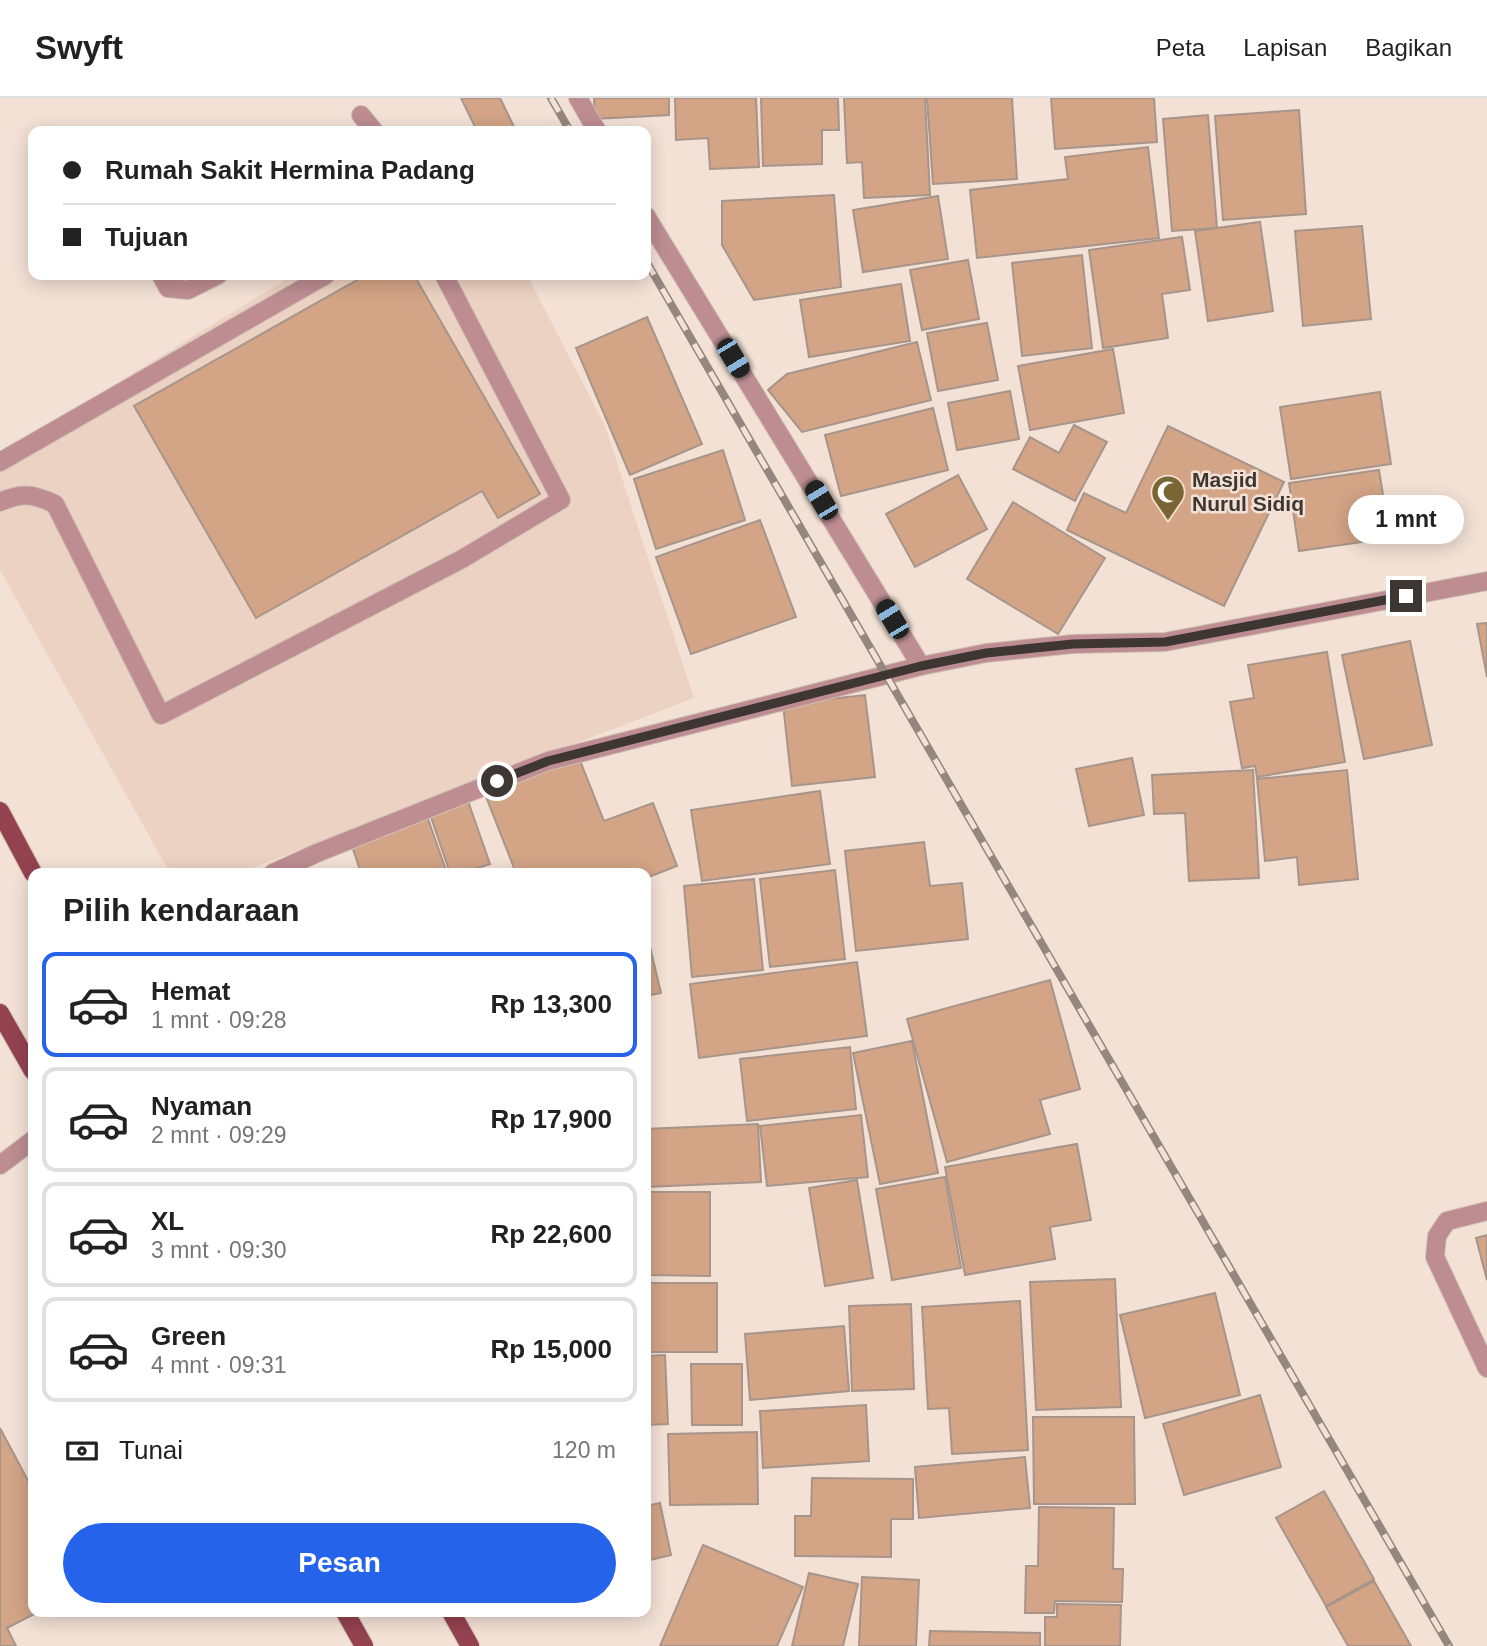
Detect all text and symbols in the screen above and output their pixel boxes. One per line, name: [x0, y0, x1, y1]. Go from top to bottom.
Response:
text: Swyft: [35, 29, 123, 66]
text: Peta: [1156, 34, 1205, 61]
text: Lapisan: [1243, 34, 1327, 61]
text: Bagikan: [1365, 34, 1452, 61]
text: Rumah Sakit Hermina Padang: [105, 155, 475, 185]
text: Tujuan: [105, 222, 188, 252]
car: [714, 335, 753, 381]
place label: Masjid Nurul Sidiq: [1192, 468, 1304, 515]
mosque icon: Masjid Nurul Sidiq: [1149, 473, 1187, 522]
car: [802, 477, 841, 523]
callout: 1 mnt: [1348, 494, 1464, 544]
text: 1 mnt: [1375, 506, 1437, 532]
route end: [1390, 580, 1422, 612]
car: [873, 596, 912, 642]
route start: [481, 765, 513, 797]
text: Pilih kendaraan: [63, 892, 300, 928]
icon: car: [67, 973, 130, 1036]
text: Hemat: [151, 976, 230, 1006]
text: Rp 13,300: [491, 989, 612, 1019]
text: 1 mnt · 09:28: [151, 1007, 287, 1033]
icon: car: [67, 1088, 130, 1151]
text: Nyaman: [151, 1091, 252, 1121]
text: Rp 17,900: [491, 1104, 612, 1134]
text: 2 mnt · 09:29: [151, 1122, 287, 1148]
icon: car: [67, 1203, 130, 1266]
text: XL: [151, 1206, 184, 1236]
text: Rp 22,600: [491, 1219, 612, 1249]
text: 3 mnt · 09:30: [151, 1237, 287, 1263]
icon: car: [67, 1318, 130, 1381]
text: Green: [151, 1321, 226, 1351]
text: Rp 15,000: [491, 1334, 612, 1364]
text: 4 mnt · 09:31: [151, 1352, 287, 1378]
icon: cash: [63, 1432, 101, 1470]
text: Tunai: [119, 1435, 183, 1465]
text: 120 m: [552, 1437, 616, 1463]
button: Pesan: [63, 1523, 616, 1603]

